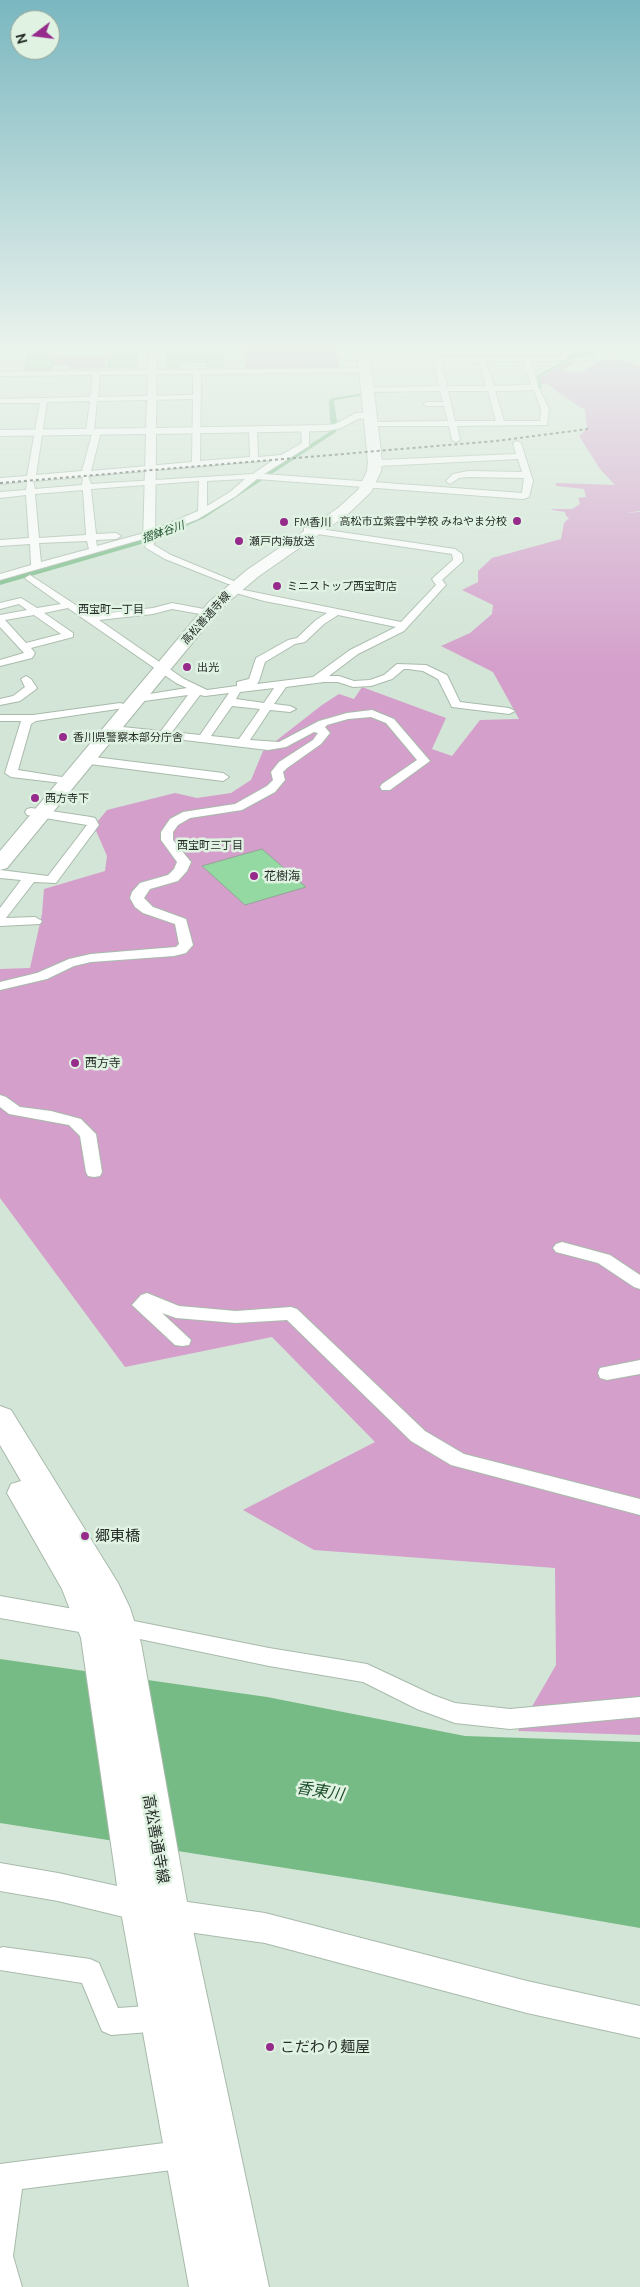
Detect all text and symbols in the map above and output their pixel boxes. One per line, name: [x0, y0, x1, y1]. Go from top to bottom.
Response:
north arrow: [10, 10, 60, 60]
text: N: [12, 32, 31, 46]
place label: 高松市立紫雲中学校 みねやま分校: [339, 514, 507, 528]
place label: FM香川: [294, 515, 331, 529]
marker: 高松市立紫雲中学校 みねやま分校: [511, 515, 523, 527]
marker: FM香川: [278, 516, 290, 528]
water label: 摺鉢谷川: [140, 519, 186, 545]
place label: 瀬戸内海放送: [249, 534, 315, 548]
marker: 瀬戸内海放送: [233, 535, 245, 547]
place label: ミニストップ西宝町店: [287, 579, 397, 593]
marker: ミニストップ西宝町店: [271, 580, 283, 592]
street label: 高松善通寺線: [179, 589, 233, 647]
district label: 西宝町一丁目: [78, 602, 144, 616]
place label: 出光: [197, 660, 219, 674]
marker: 出光: [181, 661, 193, 673]
place label: 香川県警察本部分庁舎: [73, 730, 183, 744]
marker: 香川県警察本部分庁舎: [57, 731, 69, 743]
place label: 西方寺下: [45, 791, 89, 805]
marker: 西方寺下: [29, 792, 41, 804]
district label: 西宝町三丁目: [177, 838, 243, 852]
place label: 花樹海: [264, 869, 300, 883]
marker: 花樹海: [248, 870, 260, 882]
place label: 西方寺: [85, 1056, 121, 1070]
marker: 西方寺: [69, 1057, 81, 1069]
place label: 郷東橋: [95, 1527, 140, 1545]
marker: 郷東橋: [79, 1530, 91, 1542]
water label: 香東川: [295, 1778, 345, 1804]
street label: 高松善通寺線: [139, 1793, 173, 1885]
place label: こだわり麺屋: [280, 2038, 370, 2056]
marker: こだわり麺屋: [264, 2041, 276, 2053]

